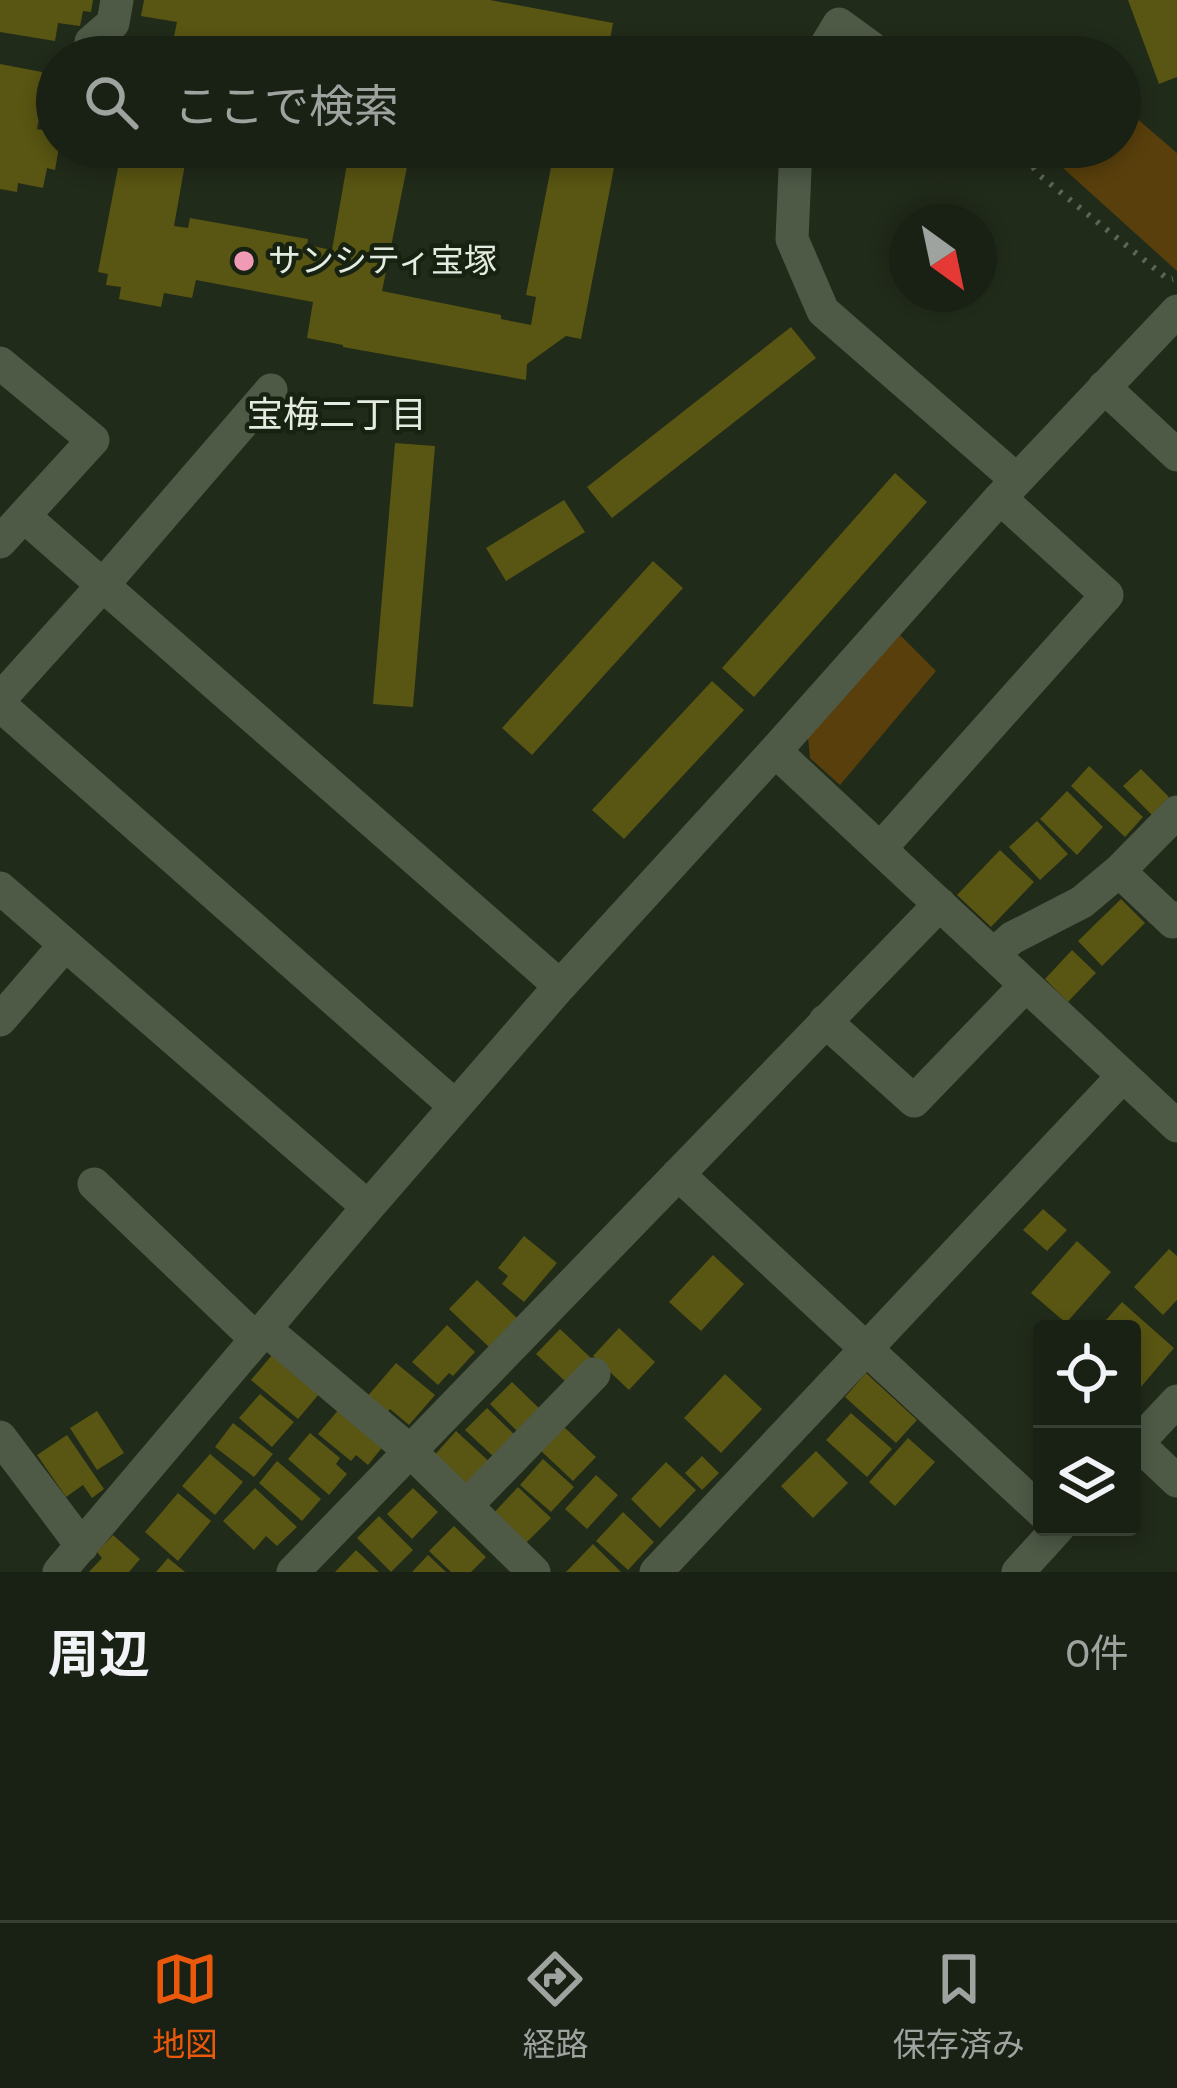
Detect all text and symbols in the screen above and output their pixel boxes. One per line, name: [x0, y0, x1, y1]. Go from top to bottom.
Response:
search box: [36, 36, 1141, 168]
icon: search: [78, 69, 144, 135]
text: ここで検索: [174, 81, 399, 135]
north arrow: [889, 204, 997, 312]
place label: サンシティ宝塚: [268, 242, 497, 281]
marker: サンシティ宝塚: [231, 248, 257, 274]
district label: 宝梅二丁目: [247, 394, 427, 437]
map controls: [1033, 1320, 1141, 1536]
button: locate: [1033, 1320, 1141, 1428]
button: layers: [1033, 1428, 1141, 1536]
text: 周辺: [48, 1625, 150, 1687]
text: 0件: [1066, 1631, 1129, 1678]
tab: 地図: [152, 1946, 218, 2066]
tab: 経路: [522, 1946, 588, 2066]
tab: 保存済み: [893, 1946, 1025, 2066]

